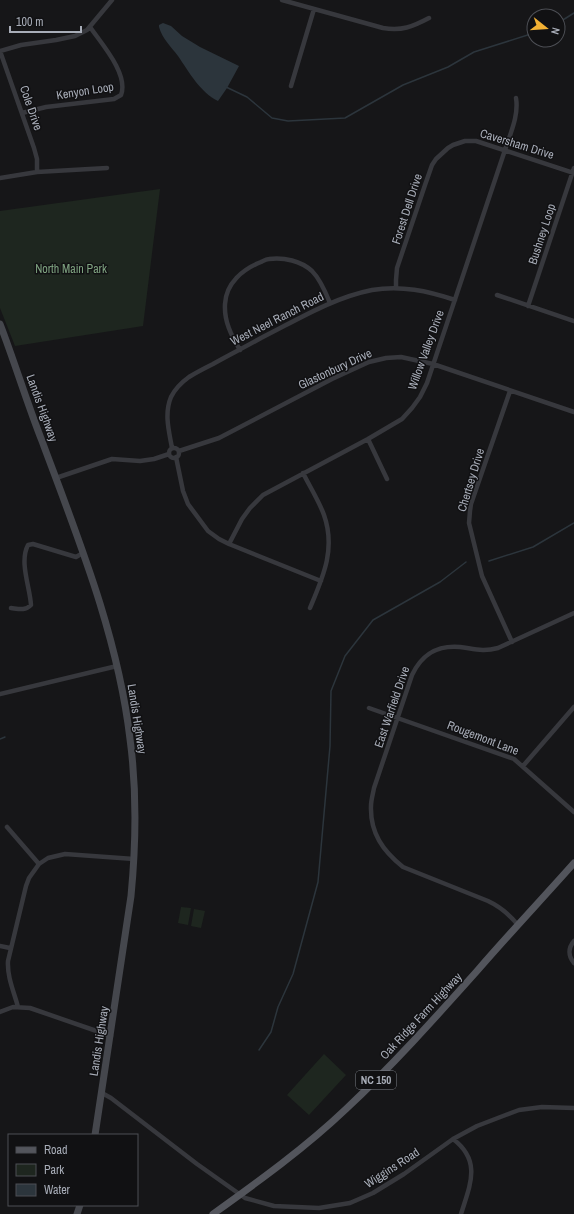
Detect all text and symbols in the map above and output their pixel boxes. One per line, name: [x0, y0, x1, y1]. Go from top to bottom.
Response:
scale bar: [10, 8, 81, 34]
north arrow: [526, 8, 566, 48]
text: 100 m: [16, 14, 43, 30]
text: N: [548, 26, 563, 36]
street label: Kenyon Loop: [55, 79, 115, 103]
street label: Cole Drive: [16, 83, 46, 133]
street label: Caversham Drive: [478, 125, 556, 163]
street label: Forest Dell Drive: [388, 172, 426, 246]
street label: Bushney Loop: [525, 202, 559, 266]
park label: North Main Park: [35, 261, 107, 277]
street label: West Neel Ranch Road: [228, 289, 326, 349]
street label: Willow Valley Drive: [404, 308, 448, 392]
street label: Glastonbury Drive: [296, 345, 374, 393]
street label: Landis Highway: [22, 372, 62, 444]
street label: Chertsey Drive: [454, 446, 488, 514]
street label: East Warfield Drive: [371, 664, 413, 750]
street label: Landis Highway: [124, 683, 150, 755]
street label: Rougemont Lane: [445, 717, 521, 759]
street label: Oak Ridge Farm Highway: [377, 969, 466, 1063]
street label: Landis Highway: [86, 1005, 112, 1077]
road number: NC 150: [356, 1071, 396, 1089]
legend: [8, 1134, 138, 1206]
text: Road: [44, 1142, 68, 1158]
street label: Wiggins Road: [361, 1144, 423, 1192]
text: Park: [44, 1162, 64, 1178]
text: Water: [44, 1182, 71, 1198]

